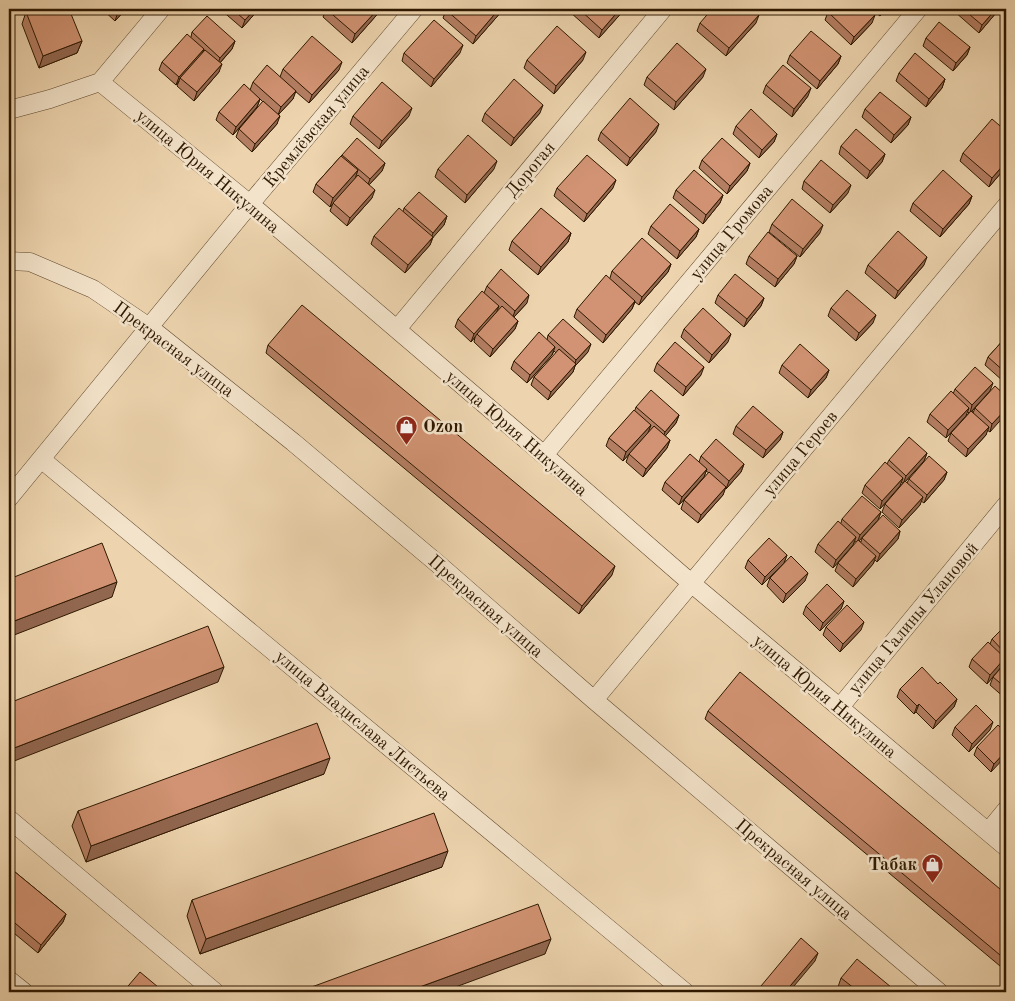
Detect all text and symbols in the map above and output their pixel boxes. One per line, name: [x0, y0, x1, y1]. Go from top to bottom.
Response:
street label: Кремлёвская улица: [261, 62, 373, 191]
street label: улица Юрия Никулина: [132, 107, 283, 237]
street label: Дорогая: [503, 139, 559, 201]
street label: улица Громова: [687, 182, 777, 284]
street label: Прекрасная улица: [110, 299, 237, 401]
street label: улица Юрия Никулина: [442, 367, 591, 500]
street label: улица Героев: [760, 408, 841, 500]
shop icon: Ozon: [395, 414, 419, 445]
place label: Ozon: [423, 418, 463, 436]
street label: улица Галины Улановой: [845, 539, 982, 698]
street label: Прекрасная улица: [424, 552, 546, 662]
street label: улица Юрия Никулина: [749, 632, 900, 762]
street label: улица Владислава Листьева: [271, 647, 453, 804]
street label: Прекрасная улица: [732, 816, 855, 924]
shop icon: Табак: [921, 852, 945, 883]
place label: Табак: [868, 856, 918, 874]

